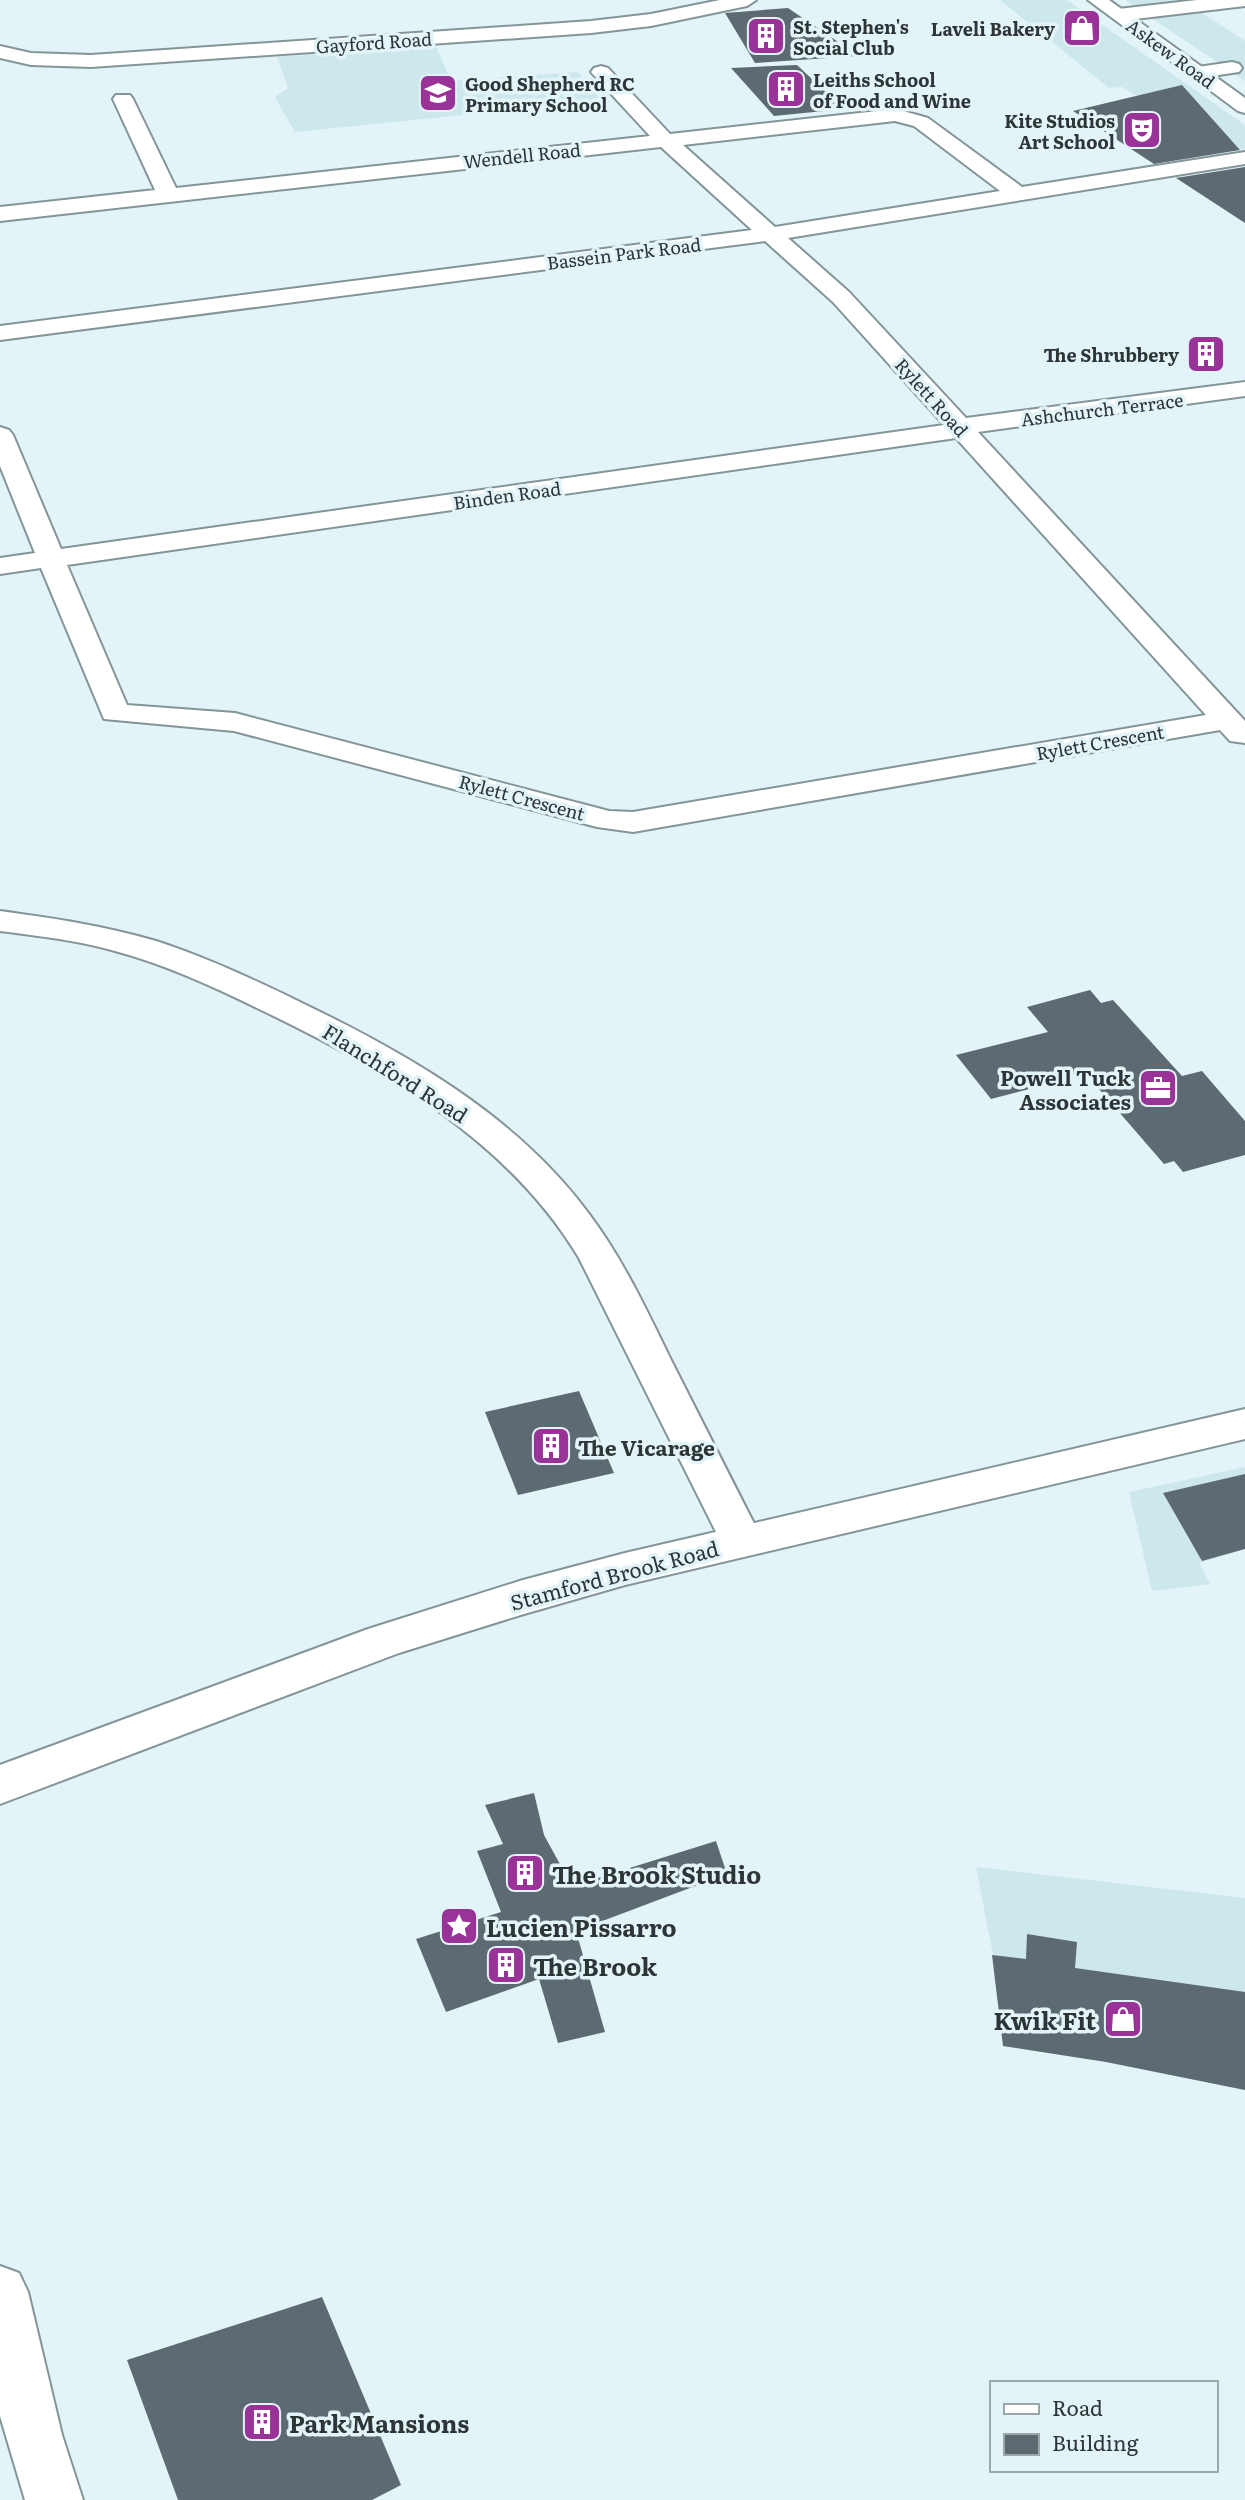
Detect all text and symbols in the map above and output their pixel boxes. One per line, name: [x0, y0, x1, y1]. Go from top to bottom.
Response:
shop icon: Laveli Bakery: [1061, 7, 1103, 49]
street label: Askew Road: [1121, 11, 1221, 95]
place label: St. Stephen's Social Club: [793, 13, 909, 61]
building icon: St. Stephen's Social Club: [745, 15, 787, 57]
place label: Laveli Bakery: [931, 15, 1055, 42]
street label: Gayford Road: [315, 24, 433, 60]
place label: Leiths School of Food and Wine: [813, 66, 971, 114]
building icon: Leiths School of Food and Wine: [765, 68, 807, 110]
place label: Good Shepherd RC Primary School: [465, 70, 635, 118]
school or university icon: Good Shepherd RC Primary School: [417, 72, 459, 114]
place label: Kite Studios Art School: [1004, 107, 1115, 155]
theatre icon: Kite Studios Art School: [1121, 109, 1163, 151]
street label: Wendell Road: [462, 135, 582, 175]
street label: Bassein Park Road: [545, 230, 703, 276]
building icon: The Shrubbery: [1185, 333, 1227, 375]
place label: The Shrubbery: [1044, 341, 1179, 368]
street label: Rylett Road: [889, 351, 975, 443]
street label: Ashchurch Terrace: [1019, 386, 1185, 432]
street label: Binden Road: [451, 474, 563, 516]
street label: Rylett Crescent: [1034, 717, 1167, 767]
street label: Rylett Crescent: [456, 767, 589, 827]
street label: Flanchford Road: [317, 1015, 475, 1129]
place label: Powell Tuck Associates: [1000, 1061, 1132, 1116]
office icon: Powell Tuck Associates: [1137, 1067, 1179, 1109]
building icon: The Vicarage: [530, 1425, 572, 1467]
place label: The Vicarage: [578, 1431, 715, 1462]
street label: Stamford Brook Road: [506, 1531, 722, 1617]
building icon: The Brook Studio: [504, 1852, 546, 1894]
place label: The Brook Studio: [552, 1856, 761, 1891]
place icon: Lucien Pissarro: [438, 1905, 480, 1947]
place label: Lucien Pissarro: [486, 1909, 676, 1944]
building icon: The Brook: [485, 1944, 527, 1986]
place label: The Brook: [533, 1948, 658, 1983]
shop icon: Kwik Fit: [1102, 1998, 1144, 2040]
place label: Kwik Fit: [994, 2002, 1096, 2037]
legend: [990, 2381, 1217, 2472]
text: Road: [1052, 2391, 1103, 2422]
building icon: Park Mansions: [241, 2401, 283, 2443]
place label: Park Mansions: [289, 2405, 469, 2440]
text: Building: [1052, 2426, 1139, 2457]

